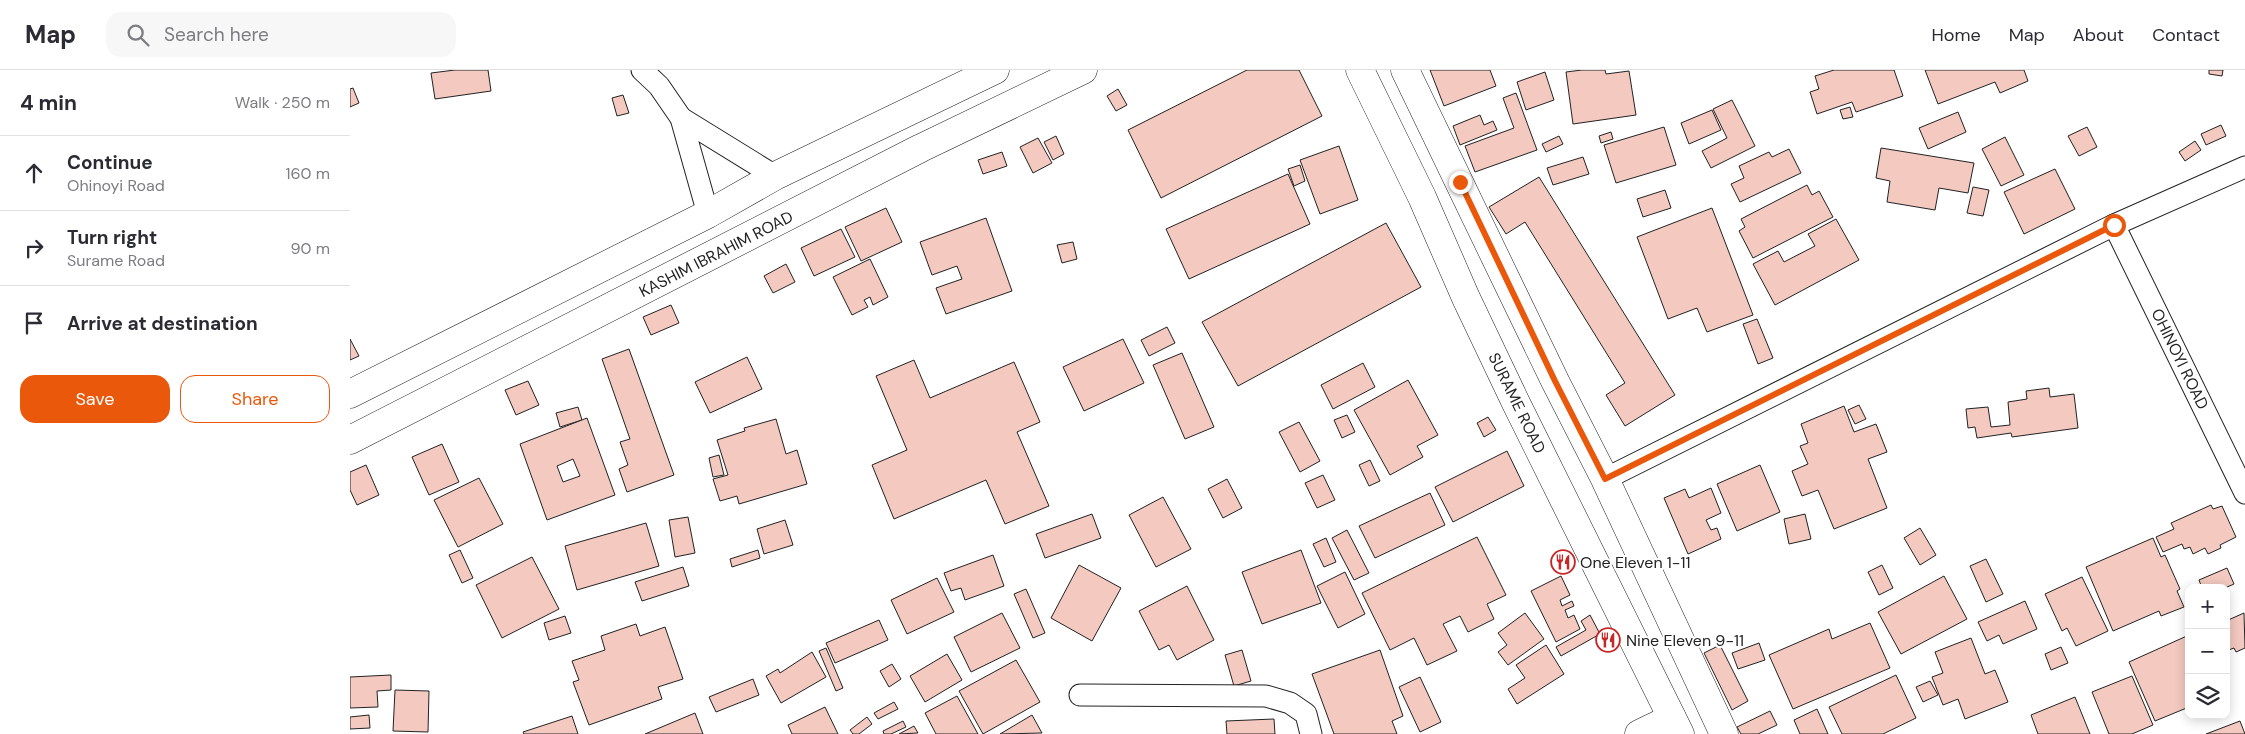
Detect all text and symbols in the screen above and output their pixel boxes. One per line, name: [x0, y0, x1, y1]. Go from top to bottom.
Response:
search box: [106, 12, 456, 57]
text: Map: [25, 19, 76, 50]
icon: search: [124, 21, 152, 49]
text: Search here: [164, 22, 269, 47]
text: Home: [1931, 23, 1981, 47]
text: Map: [2009, 23, 2045, 47]
text: About: [2073, 23, 2124, 47]
text: Contact: [2152, 23, 2220, 47]
text: 4 min: [20, 89, 77, 117]
text: Walk · 250 m: [235, 92, 330, 113]
text: Continue: [67, 150, 153, 175]
icon: ahead: [20, 159, 48, 187]
text: 160 m: [286, 163, 330, 184]
route end: [1449, 171, 1472, 194]
text: Ohinoyi Road: [67, 175, 165, 196]
street label: KASHIM IBRAHIM ROAD: [635, 206, 797, 302]
route start: [2103, 214, 2126, 237]
text: Turn right: [67, 225, 157, 250]
icon: right: [20, 234, 48, 262]
text: 90 m: [290, 238, 330, 259]
text: Surame Road: [67, 250, 165, 271]
street label: OHINOYI ROAD: [2147, 305, 2213, 413]
icon: arrive: [20, 309, 48, 337]
text: Arrive at destination: [67, 311, 258, 336]
street label: SURAME ROAD: [1484, 349, 1550, 457]
button: Save: [20, 375, 170, 423]
button: Share: [180, 375, 330, 423]
restaurant icon: One Eleven 1-11: [1550, 549, 1576, 575]
place label: One Eleven 1-11: [1580, 552, 1690, 573]
map controls: [2185, 584, 2230, 719]
button: +: [2185, 584, 2230, 629]
restaurant icon: Nine Eleven 9-11: [1595, 627, 1621, 653]
button: −: [2185, 629, 2230, 674]
place label: Nine Eleven 9-11: [1626, 630, 1744, 651]
button: layers: [2185, 674, 2230, 719]

